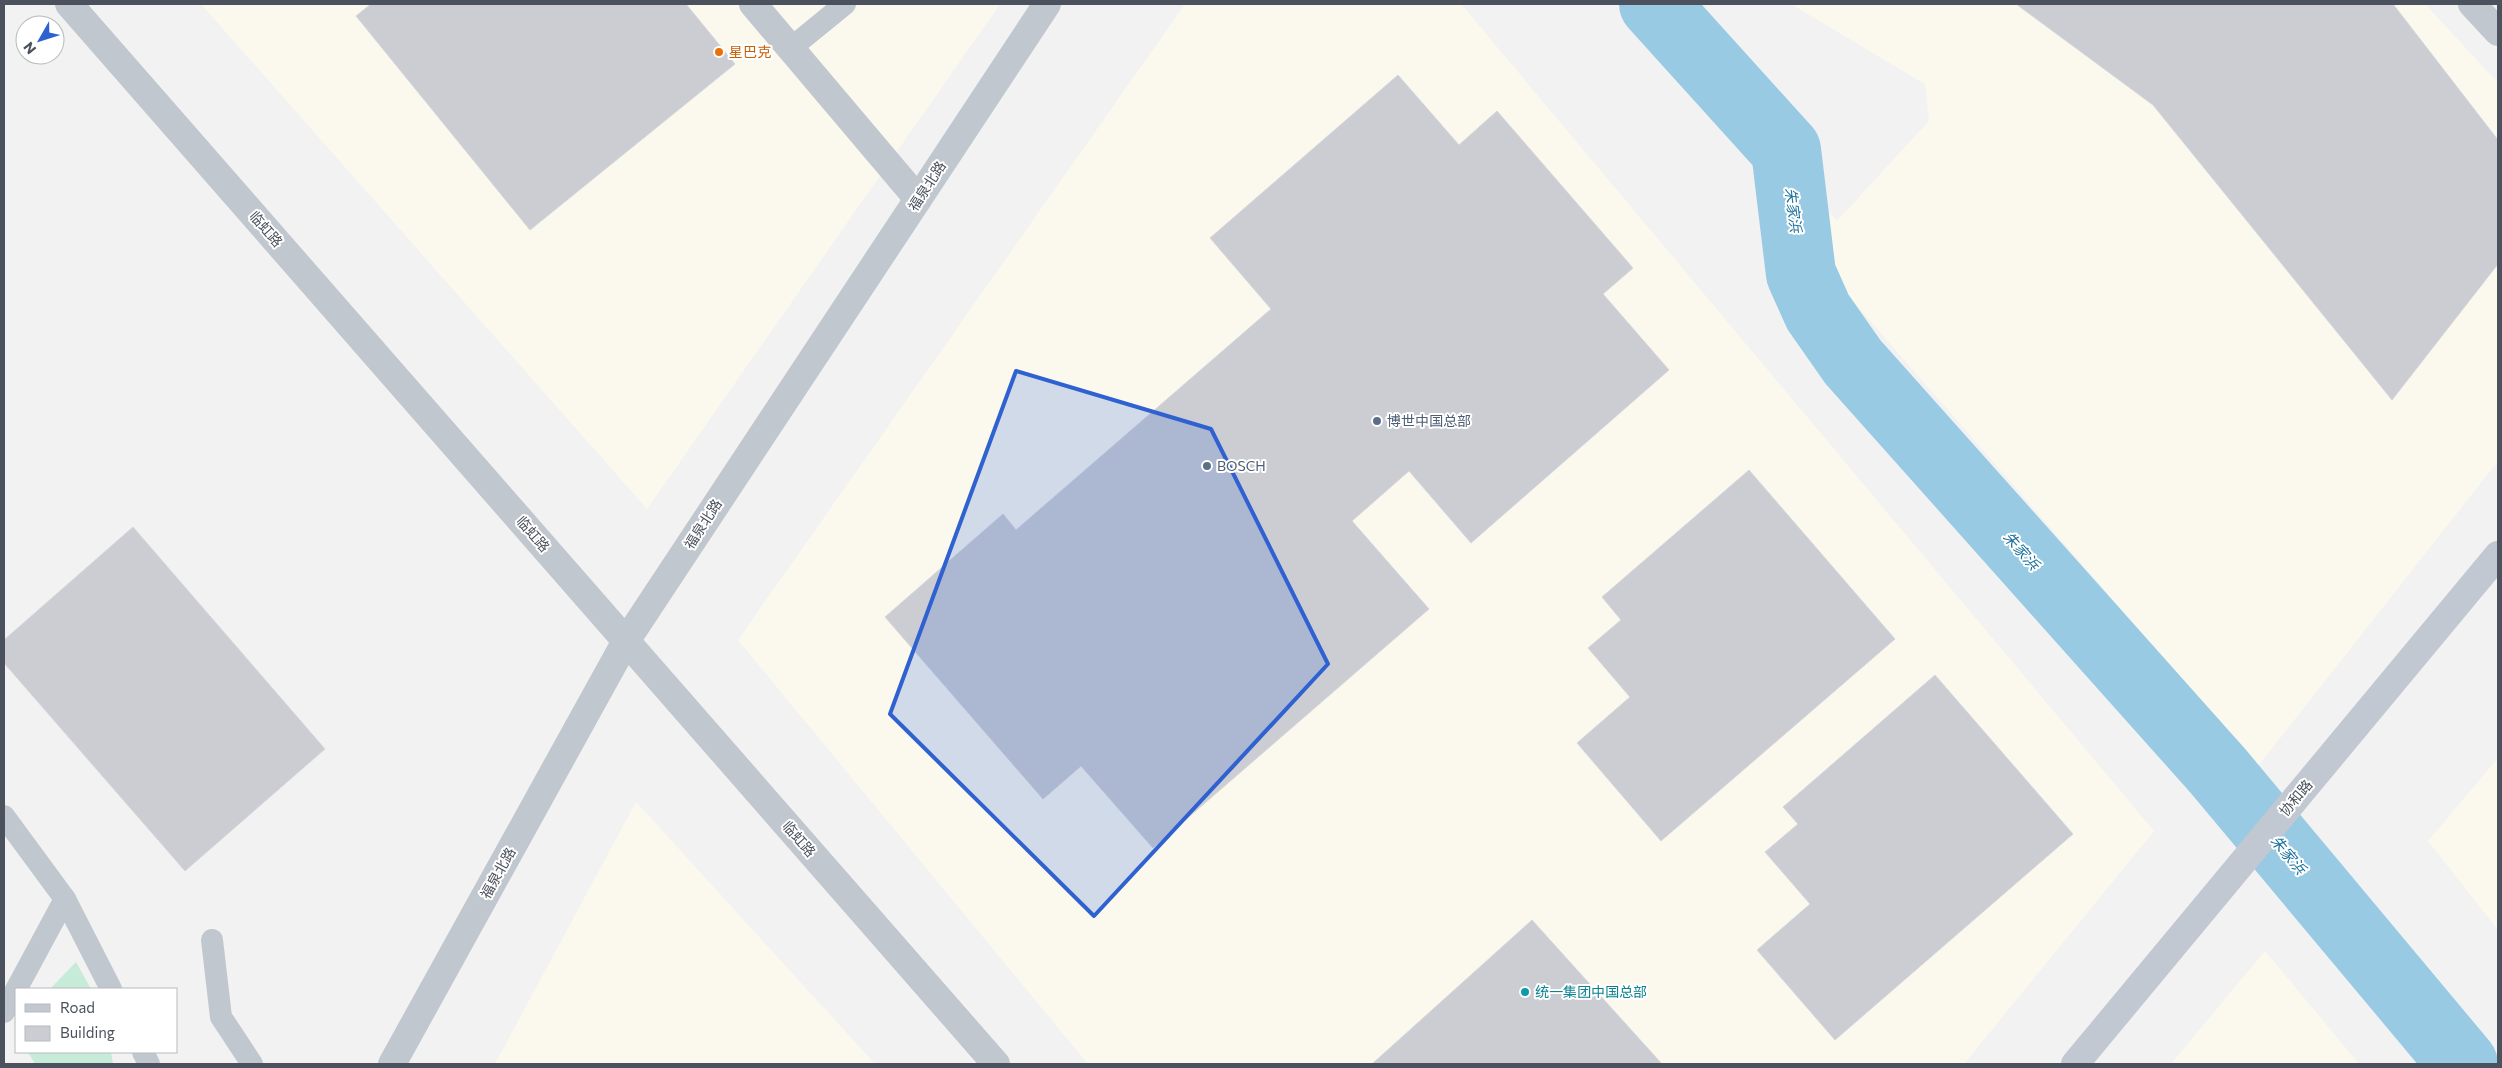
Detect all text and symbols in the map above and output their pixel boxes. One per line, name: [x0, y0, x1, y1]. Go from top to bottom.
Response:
north arrow: [15, 15, 65, 65]
text: N: [20, 39, 39, 58]
place label: 星巴克: [729, 43, 771, 60]
marker: 星巴克: [713, 46, 725, 58]
street label: 福泉北路: [904, 158, 949, 214]
water label: 朱家浜: [1782, 186, 1806, 235]
street label: 临虹路: [246, 207, 287, 250]
place label: 博世中国总部: [1387, 412, 1471, 429]
marker: 博世中国总部: [1371, 415, 1383, 427]
place label: BOSCH: [1217, 457, 1266, 474]
marker: BOSCH: [1201, 460, 1213, 472]
street label: 福泉北路: [680, 496, 725, 552]
street label: 临虹路: [513, 512, 554, 555]
water label: 朱家浜: [2000, 528, 2045, 575]
street label: 协和路: [2276, 776, 2316, 819]
street label: 临虹路: [779, 817, 820, 860]
water label: 朱家浜: [2267, 831, 2311, 879]
street label: 福泉北路: [477, 844, 519, 901]
place label: 统一集团中国总部: [1535, 983, 1647, 1000]
marker: 统一集团中国总部: [1519, 986, 1531, 998]
legend: [15, 988, 178, 1053]
text: Road: [60, 998, 95, 1016]
text: Building: [60, 1023, 115, 1041]

